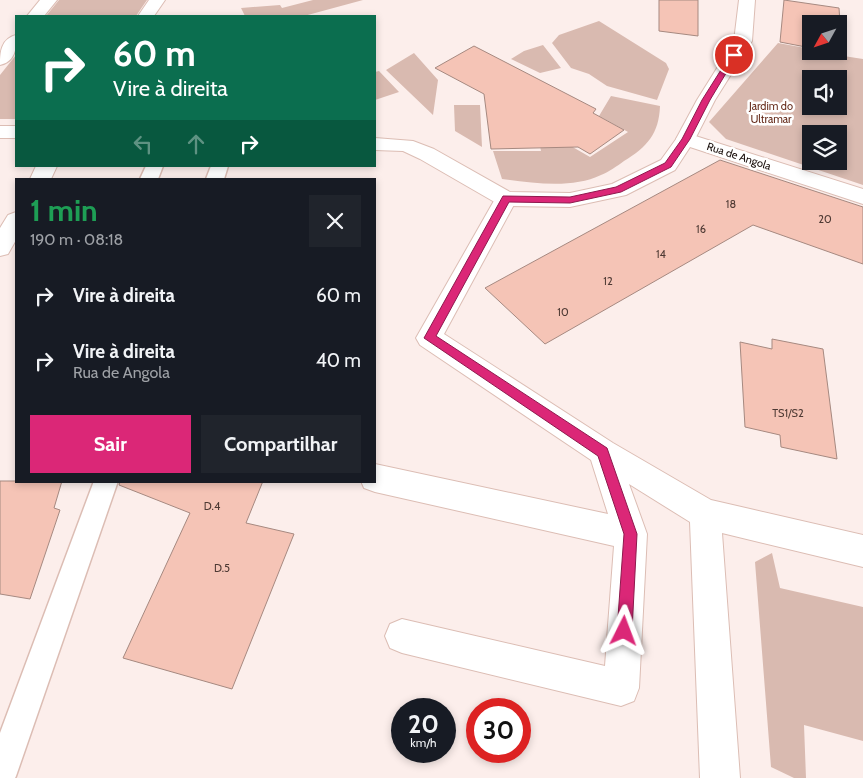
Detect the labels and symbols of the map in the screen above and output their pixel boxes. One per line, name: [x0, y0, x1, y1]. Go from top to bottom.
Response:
north arrow: [802, 15, 848, 60]
pin: [713, 34, 755, 76]
park label: Jardim do Ultramar: [748, 99, 793, 126]
street label: Rua de Angola: [705, 139, 773, 173]
house number: 18: [726, 197, 736, 211]
house number: 20: [818, 212, 832, 226]
house number: 16: [696, 222, 706, 236]
house number: 14: [656, 247, 667, 261]
house number: 12: [603, 274, 613, 288]
house number: 10: [557, 305, 569, 319]
house number: TS1/S2: [772, 406, 804, 420]
house number: D.4: [204, 499, 221, 513]
house number: D.5: [214, 561, 230, 575]
position arrow: [597, 604, 649, 656]
speed limit sign: 30: [466, 698, 531, 763]

